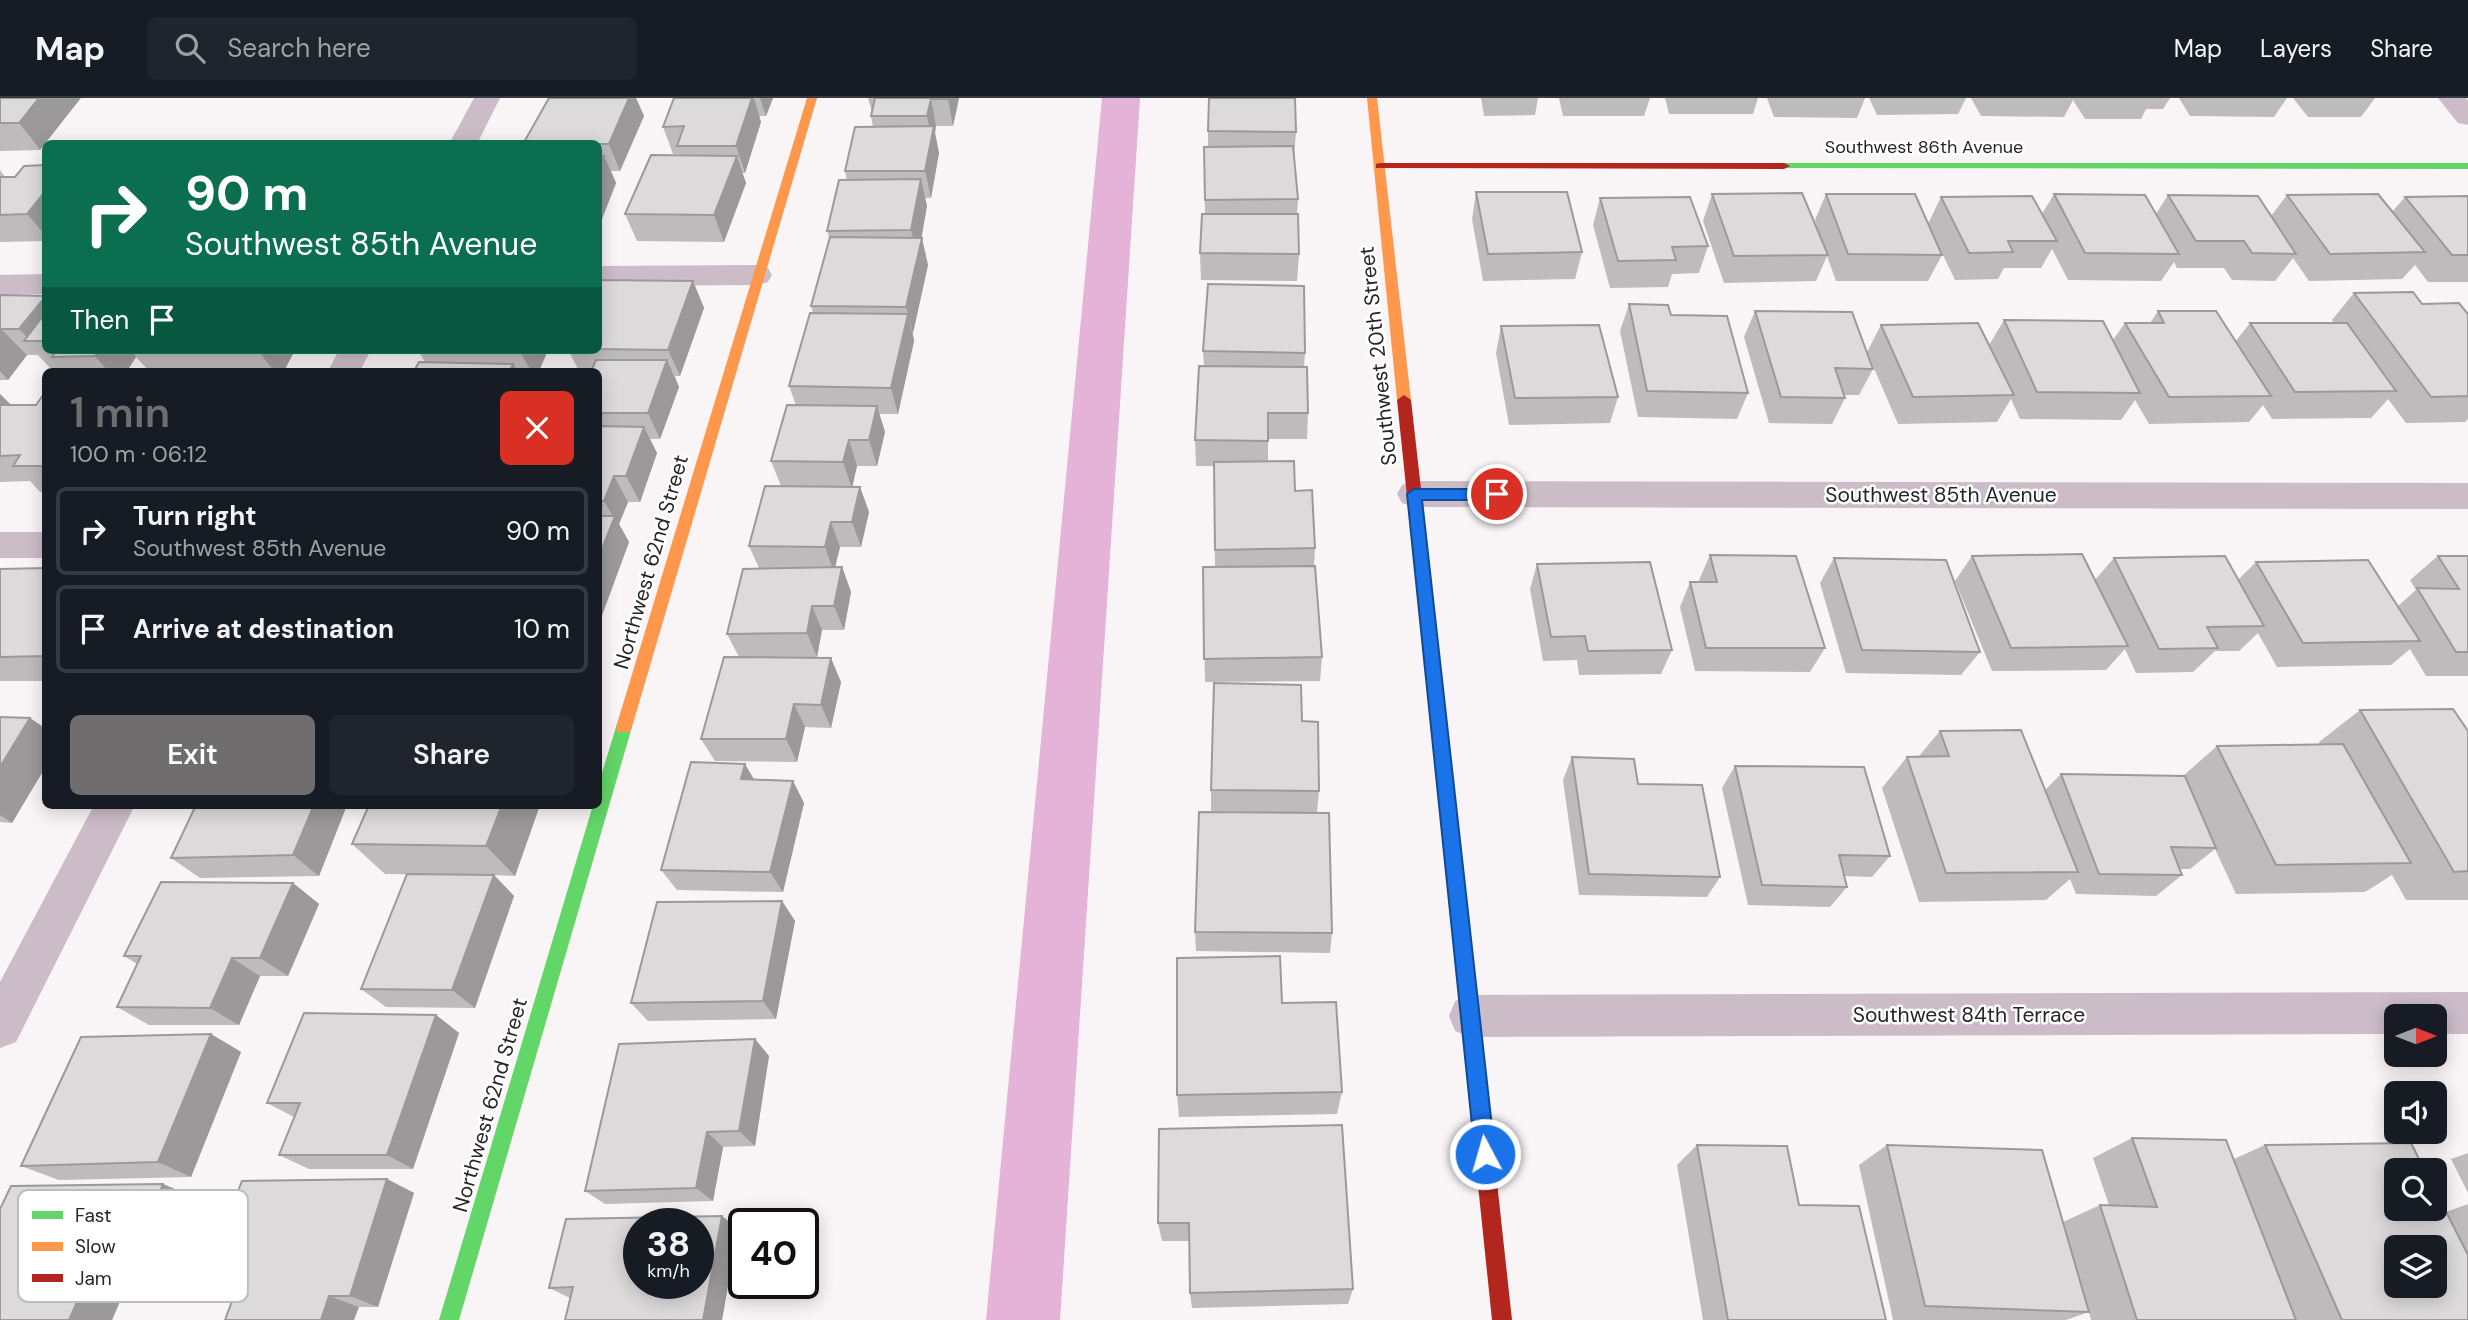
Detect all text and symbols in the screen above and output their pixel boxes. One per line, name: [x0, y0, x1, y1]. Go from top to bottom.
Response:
search box: [147, 17, 637, 80]
text: Map: [35, 27, 105, 70]
icon: search: [171, 29, 209, 67]
text: Search here: [227, 31, 371, 65]
text: Map: [2174, 33, 2222, 64]
text: Layers: [2260, 33, 2332, 64]
text: Share: [2370, 33, 2433, 64]
street label: Southwest 86th Avenue: [1825, 135, 2023, 159]
text: 90 m: [185, 161, 308, 225]
icon: right: [70, 168, 161, 259]
text: Southwest 85th Avenue: [185, 223, 537, 265]
street label: Southwest 20th Street: [1353, 245, 1403, 467]
icon: arrive: [143, 301, 181, 339]
text: Then: [70, 303, 129, 337]
text: 1 min: [70, 385, 170, 440]
button: close: [500, 391, 574, 465]
text: 100 m · 06:12: [70, 439, 207, 469]
street label: Northwest 62nd Street: [607, 452, 695, 672]
pin: [1467, 464, 1527, 524]
icon: arrive: [1478, 475, 1516, 513]
street label: Southwest 85th Avenue: [1825, 481, 2057, 509]
text: Turn right: [133, 499, 257, 533]
icon: right: [74, 512, 112, 550]
text: 90 m: [506, 514, 570, 548]
text: Southwest 85th Avenue: [133, 533, 386, 563]
icon: arrive: [74, 610, 112, 648]
text: Arrive at destination: [133, 612, 394, 646]
text: 10 m: [514, 612, 570, 646]
button: Exit: [70, 715, 315, 795]
button: Share: [329, 715, 574, 795]
street label: Northwest 62nd Street: [446, 995, 534, 1215]
street label: Southwest 84th Terrace: [1853, 1001, 2085, 1029]
north arrow: [2384, 1004, 2446, 1068]
map controls: [2384, 1004, 2447, 1298]
button: sound: [2384, 1081, 2447, 1144]
position arrow: [1448, 1117, 1522, 1191]
button: search: [2384, 1158, 2447, 1221]
legend: [18, 1190, 248, 1302]
text: Fast: [75, 1203, 111, 1228]
speed limit sign: 40: [728, 1208, 819, 1299]
text: 38: [647, 1221, 690, 1267]
text: Slow: [75, 1234, 116, 1259]
button: layers: [2384, 1235, 2447, 1298]
text: km/h: [647, 1259, 690, 1283]
text: Jam: [75, 1266, 112, 1291]

